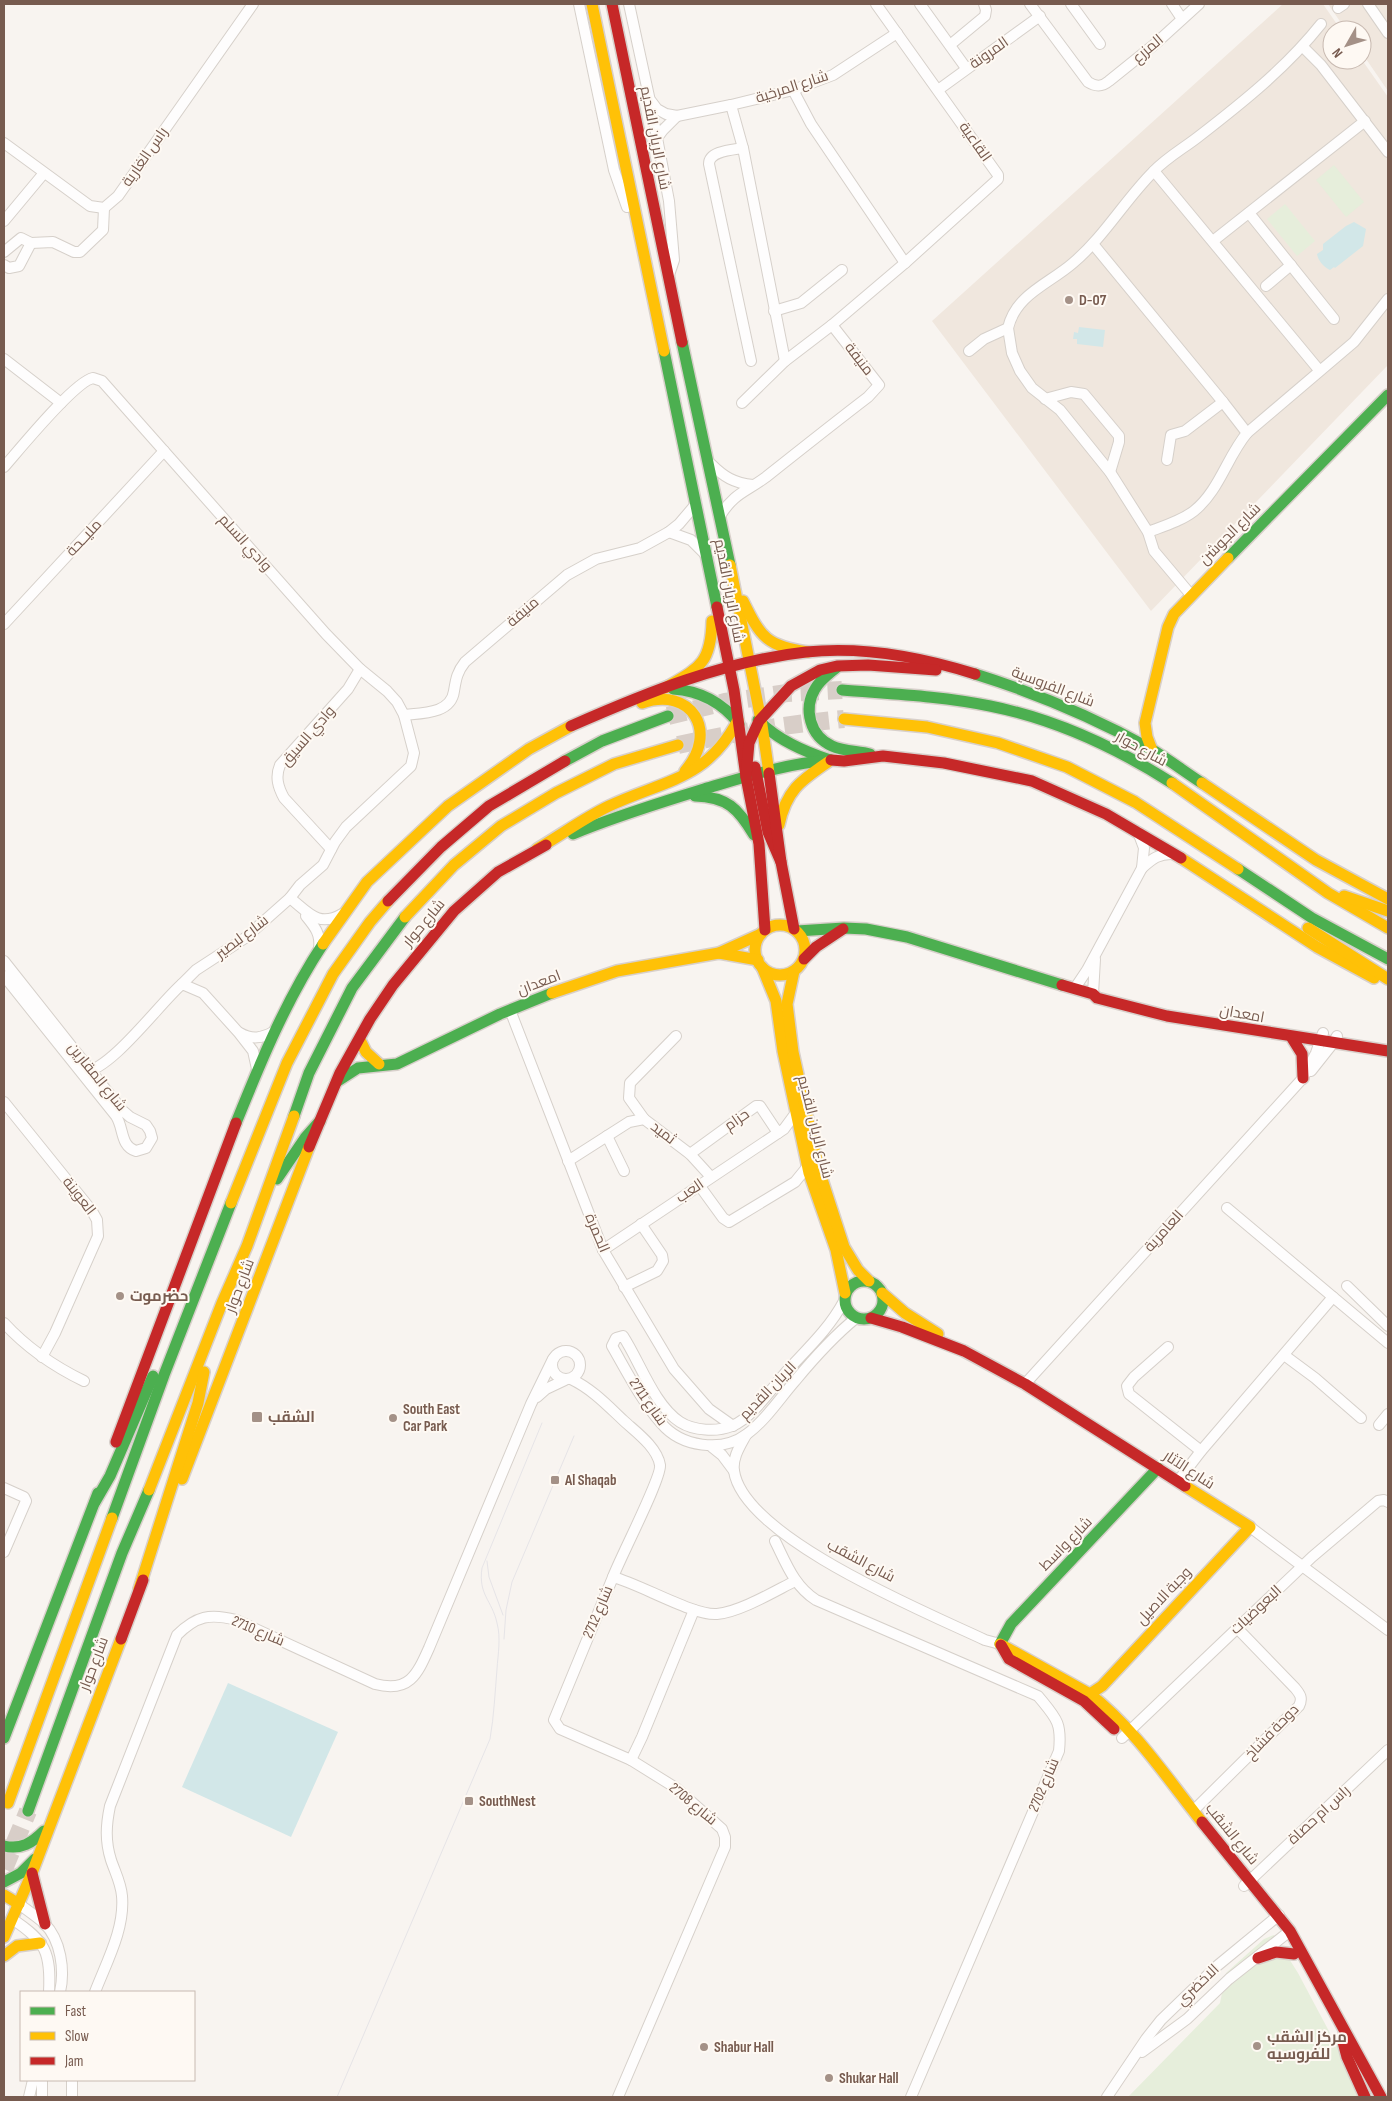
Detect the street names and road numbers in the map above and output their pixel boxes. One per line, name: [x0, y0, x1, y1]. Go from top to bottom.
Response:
street label: المزرع: [1128, 30, 1168, 68]
street label: المرونة: [966, 33, 1012, 73]
street label: شارع المرخية: [753, 66, 831, 109]
street label: شارع الريان القديم: [635, 84, 674, 192]
street label: القاعية: [955, 118, 995, 166]
street label: راس الغارية: [118, 124, 172, 190]
street label: منيفة: [840, 339, 878, 379]
street label: شارع الجوشن: [1195, 499, 1266, 570]
street label: وادي السلم: [213, 510, 276, 577]
street label: مليــحة: [62, 515, 106, 561]
street label: شارع الريان القديم: [709, 537, 748, 645]
street label: منيفة: [503, 593, 543, 631]
street label: شارع الفروسية: [1008, 662, 1097, 712]
street label: وادي السيق: [276, 702, 341, 772]
street label: شارع حوار: [1110, 727, 1170, 772]
street label: شارع حوار: [398, 895, 450, 952]
street label: شارع لبصير: [211, 911, 273, 965]
street label: امعدان: [514, 966, 564, 1000]
street label: امعدان: [1218, 1001, 1266, 1027]
street label: شارع المقارين: [63, 1039, 131, 1116]
street label: شارع الريان القديم: [792, 1073, 837, 1181]
street label: حزام: [721, 1105, 753, 1135]
street label: ثميد: [647, 1117, 679, 1149]
street label: العوينة: [58, 1173, 100, 1219]
street label: العب: [672, 1175, 708, 1207]
street label: العامرية: [1140, 1206, 1188, 1256]
street label: الحمرة: [580, 1211, 614, 1255]
street label: شارع حوار: [221, 1256, 260, 1317]
street label: الريان القديم: [735, 1358, 801, 1424]
street label: شارع 2711: [624, 1374, 671, 1430]
street label: شارع الآثار: [1158, 1446, 1218, 1494]
street label: شارع واسط: [1036, 1513, 1097, 1576]
street label: شارع الشقب: [823, 1535, 898, 1588]
street label: وجبة الاصيل: [1132, 1563, 1196, 1629]
street label: البعوضيات: [1226, 1581, 1286, 1639]
street label: شارع 2712: [578, 1583, 618, 1642]
street label: شارع 2710: [228, 1611, 287, 1652]
street label: شارع حوار: [75, 1634, 114, 1695]
street label: دوحة فشاخ: [1241, 1700, 1304, 1764]
street label: شارع 2702: [1024, 1755, 1065, 1815]
street label: شارع 2708: [664, 1778, 721, 1830]
street label: راس ام حصاة: [1284, 1781, 1354, 1849]
street label: شارع الشقب: [1200, 1799, 1263, 1869]
street label: الاخضري: [1173, 1960, 1225, 2011]

